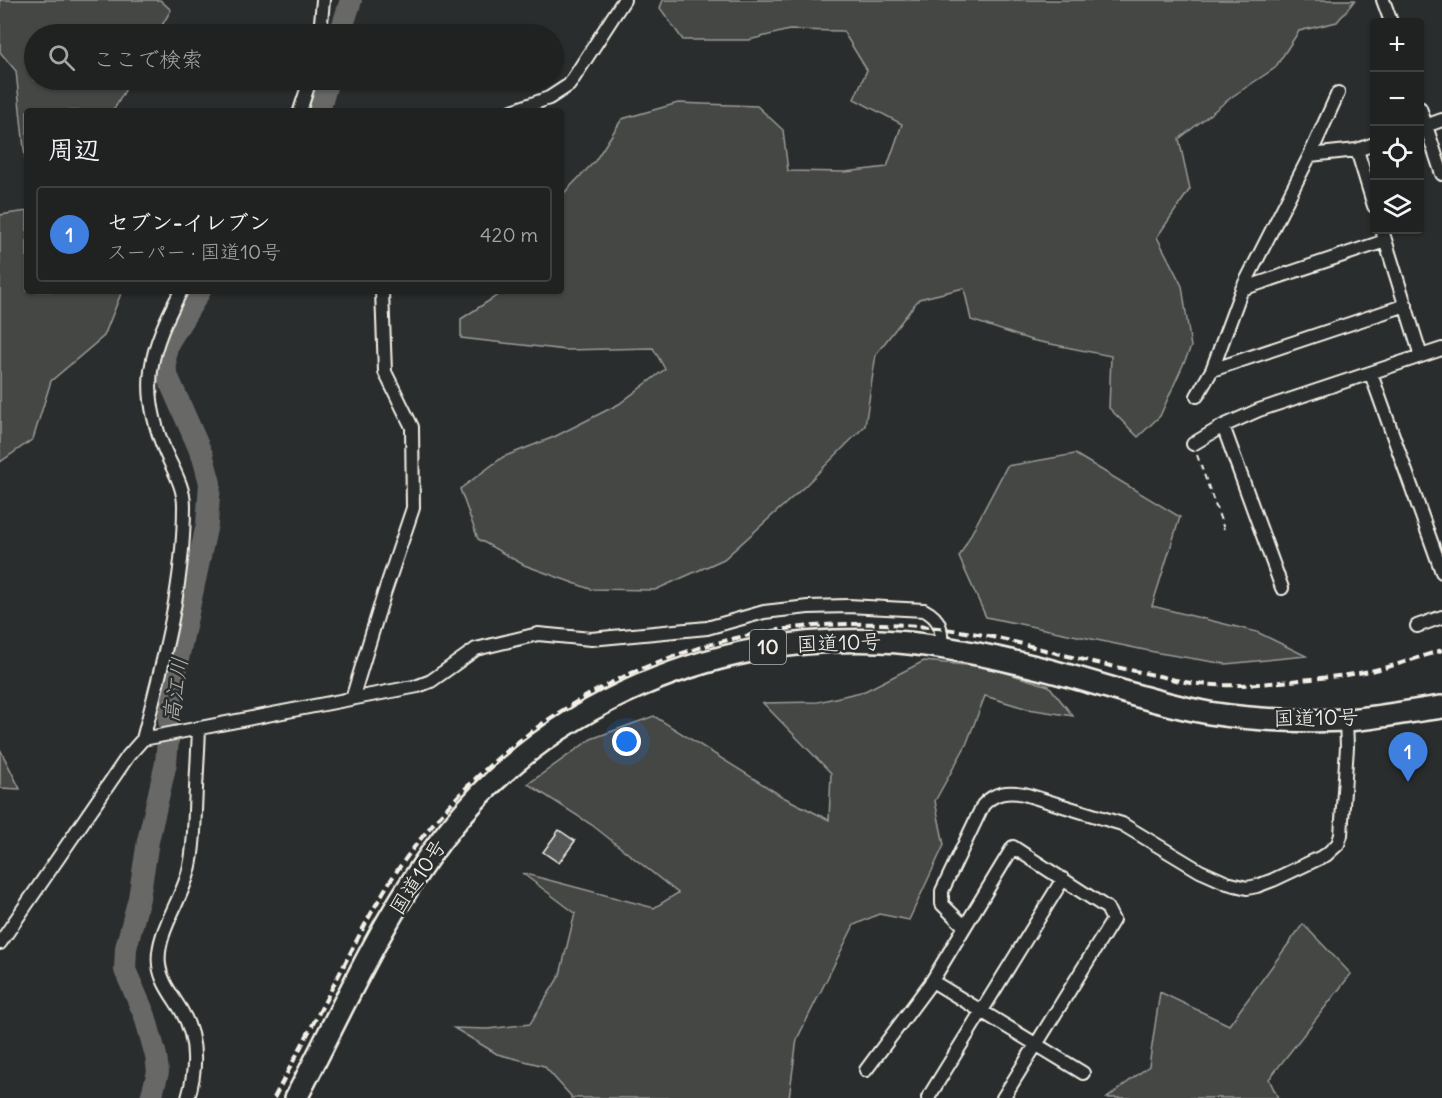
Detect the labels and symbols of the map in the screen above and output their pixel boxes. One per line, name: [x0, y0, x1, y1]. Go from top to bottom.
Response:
street label: 国道10号: [796, 628, 882, 657]
road number: 10: [750, 630, 786, 664]
water label: 高江川: [157, 655, 193, 725]
street label: 国道10号: [1273, 703, 1359, 732]
your location: [612, 727, 641, 756]
pin: 1: [1388, 732, 1428, 782]
street label: 国道10号: [383, 834, 452, 920]

